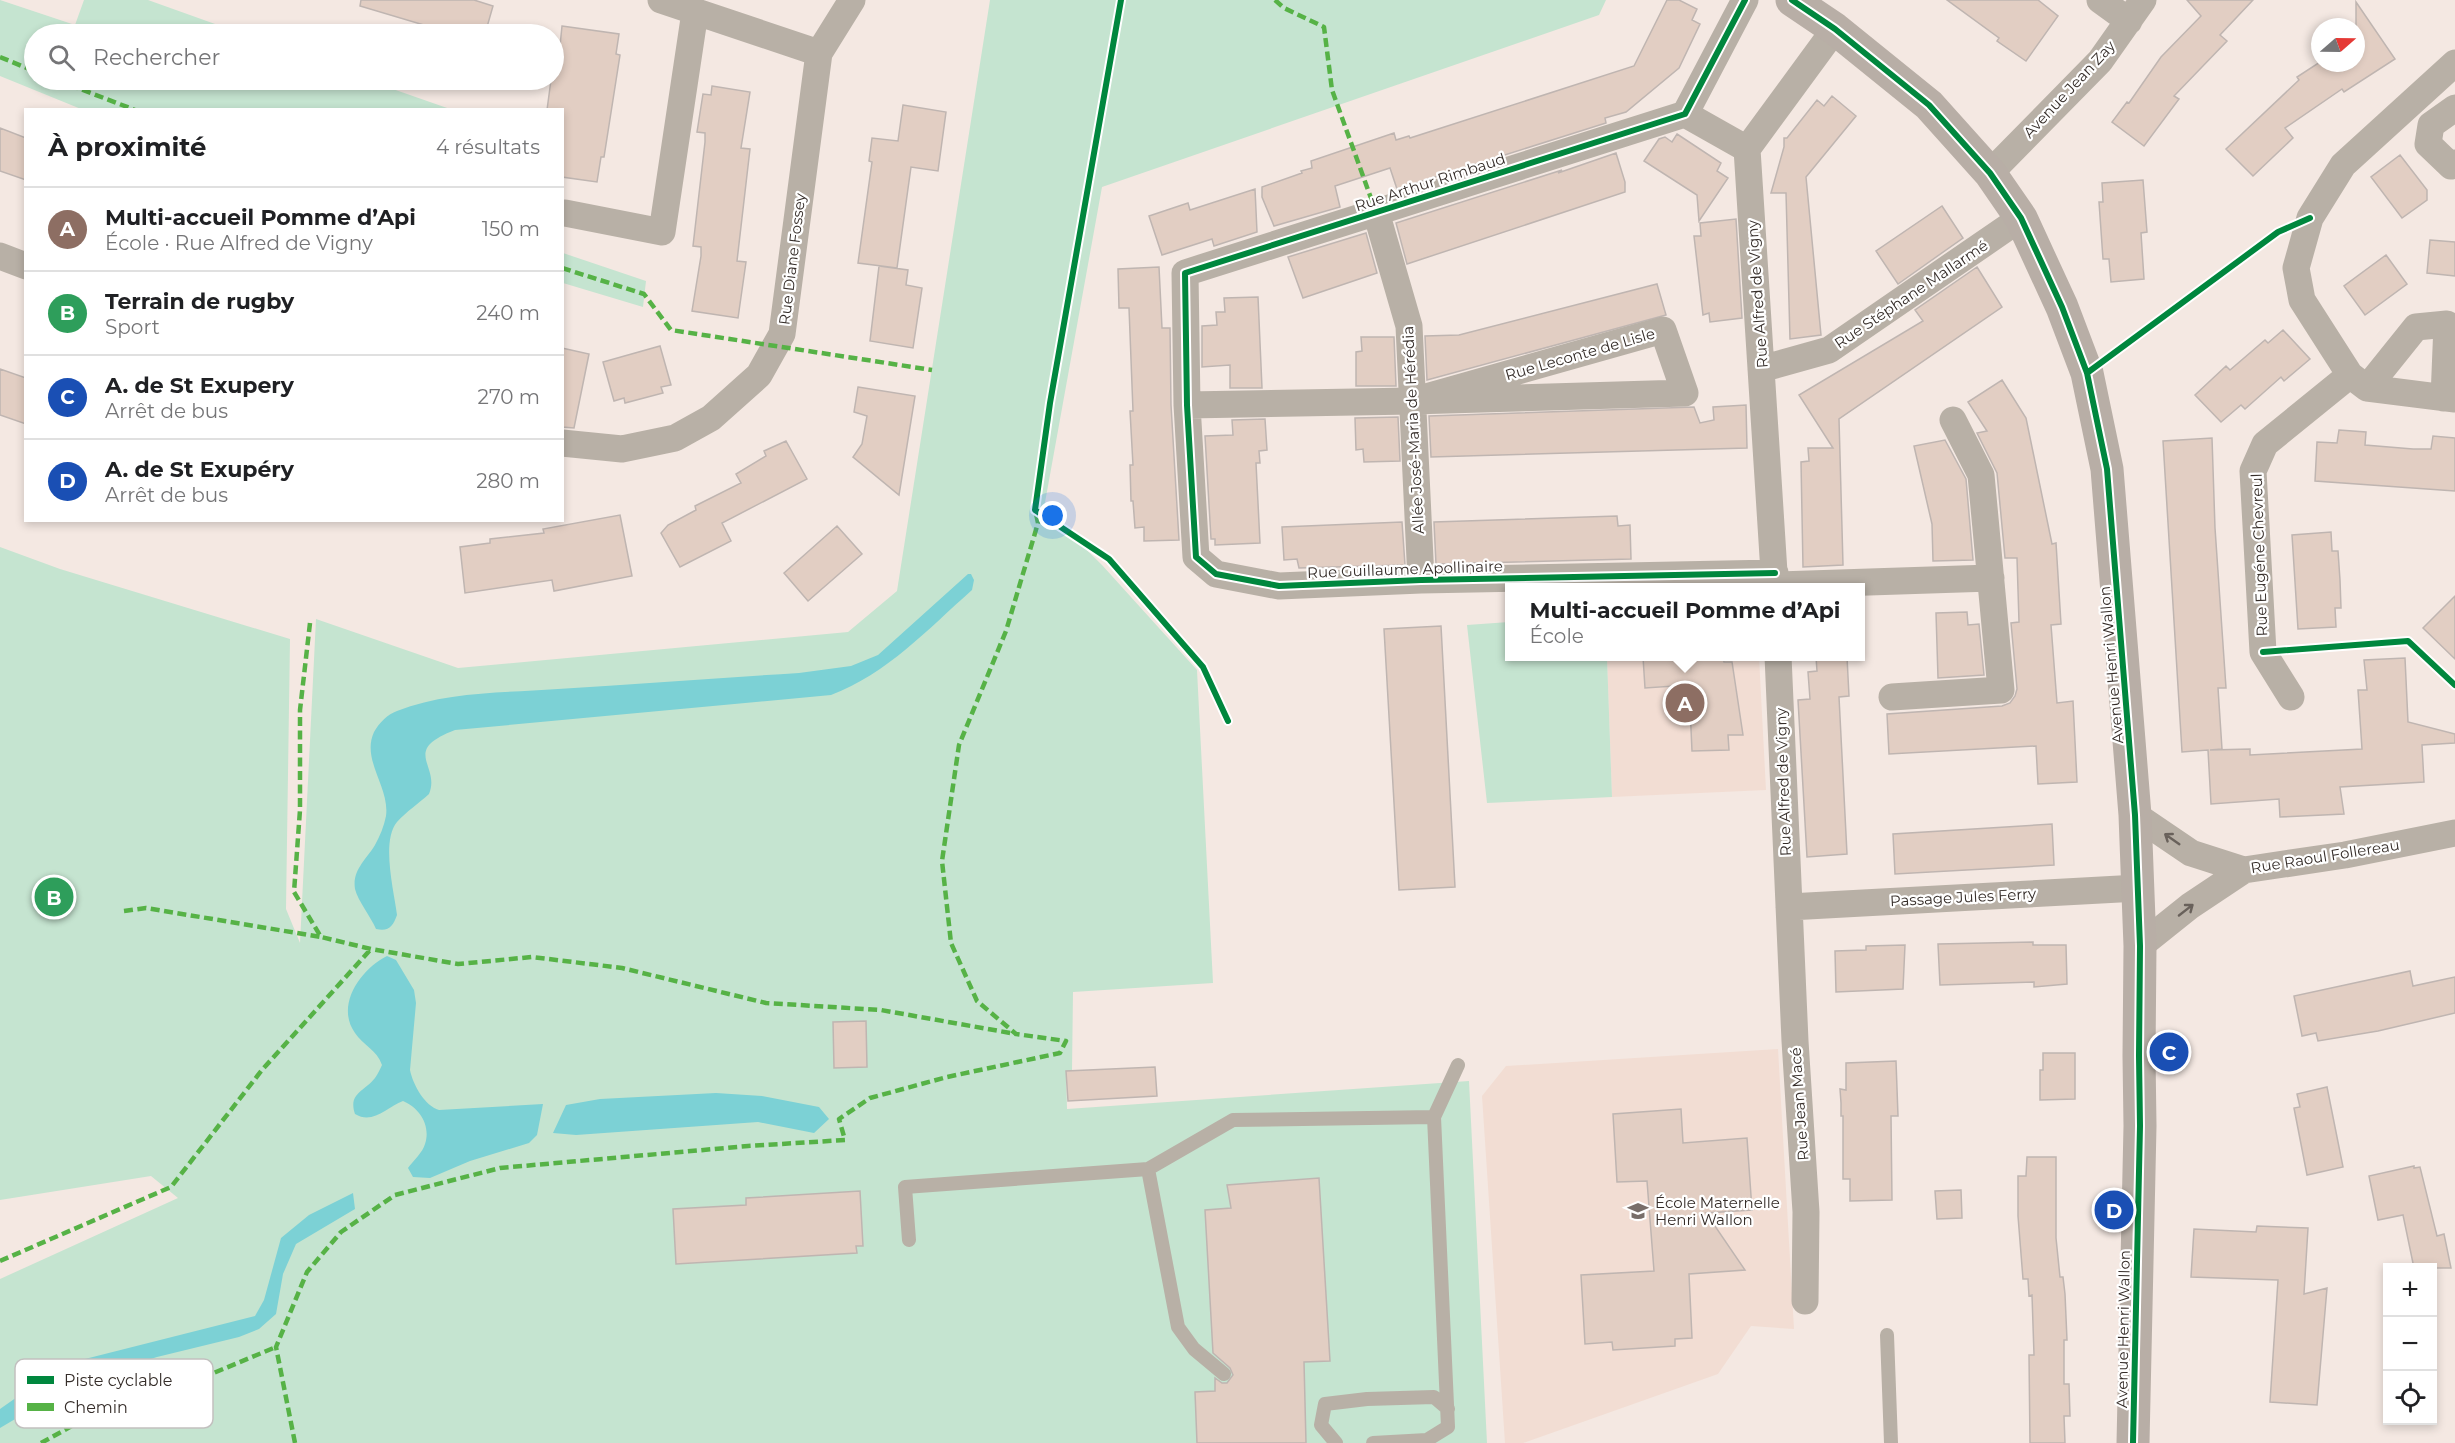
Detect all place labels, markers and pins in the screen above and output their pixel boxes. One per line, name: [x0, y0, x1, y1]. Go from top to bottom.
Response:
pin: A: [1666, 680, 1704, 726]
pin: B: [34, 874, 74, 920]
pin: C: [2150, 1030, 2188, 1074]
pin: D: [2094, 1188, 2134, 1232]
place label: École Maternelle Henri Wallon: [1655, 1193, 1780, 1229]
school or university icon: École Maternelle Henri Wallon: [1626, 1199, 1650, 1223]

